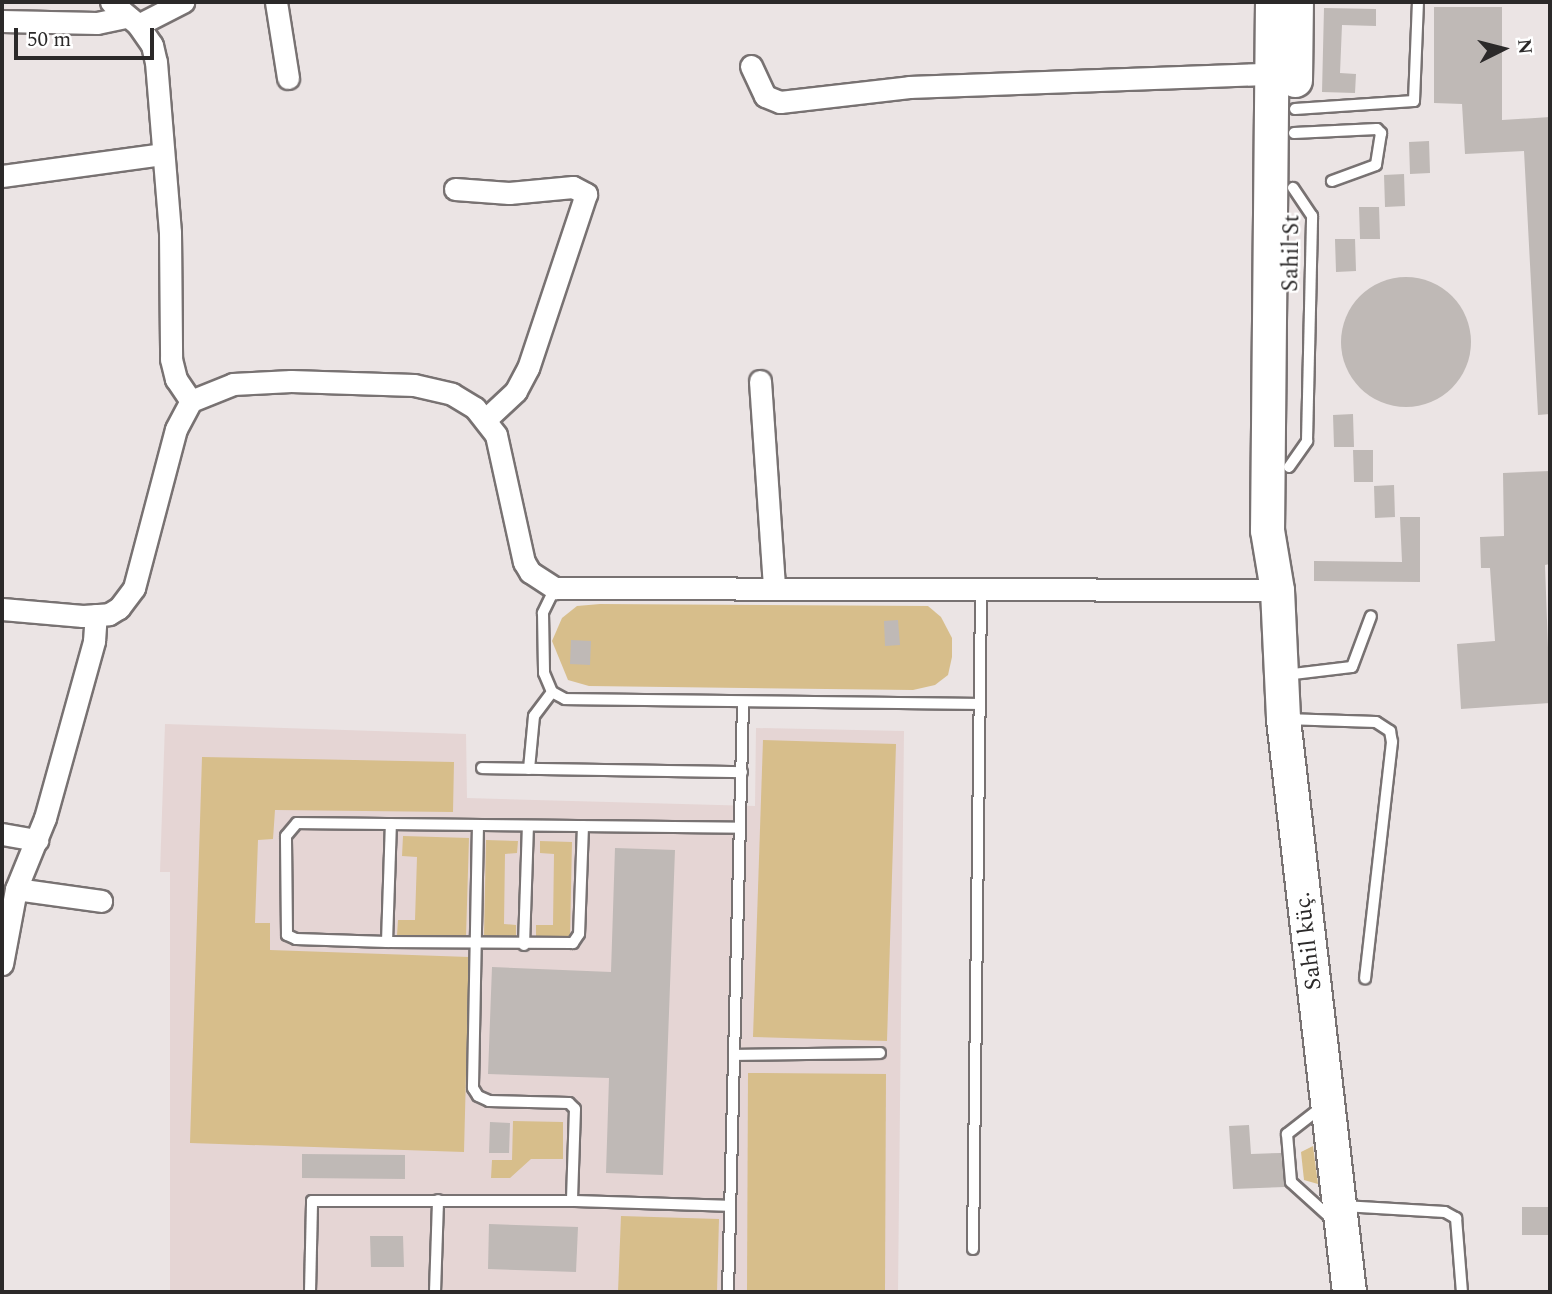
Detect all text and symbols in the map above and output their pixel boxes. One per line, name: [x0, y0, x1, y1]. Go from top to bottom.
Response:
scale bar: [18, 14, 158, 58]
north arrow: [1468, 14, 1538, 84]
text: 50 m: [27, 24, 71, 56]
text: N: [1509, 38, 1540, 56]
street label: Sahil St: [1278, 214, 1306, 292]
street label: Sahil küç.: [1289, 890, 1329, 992]

